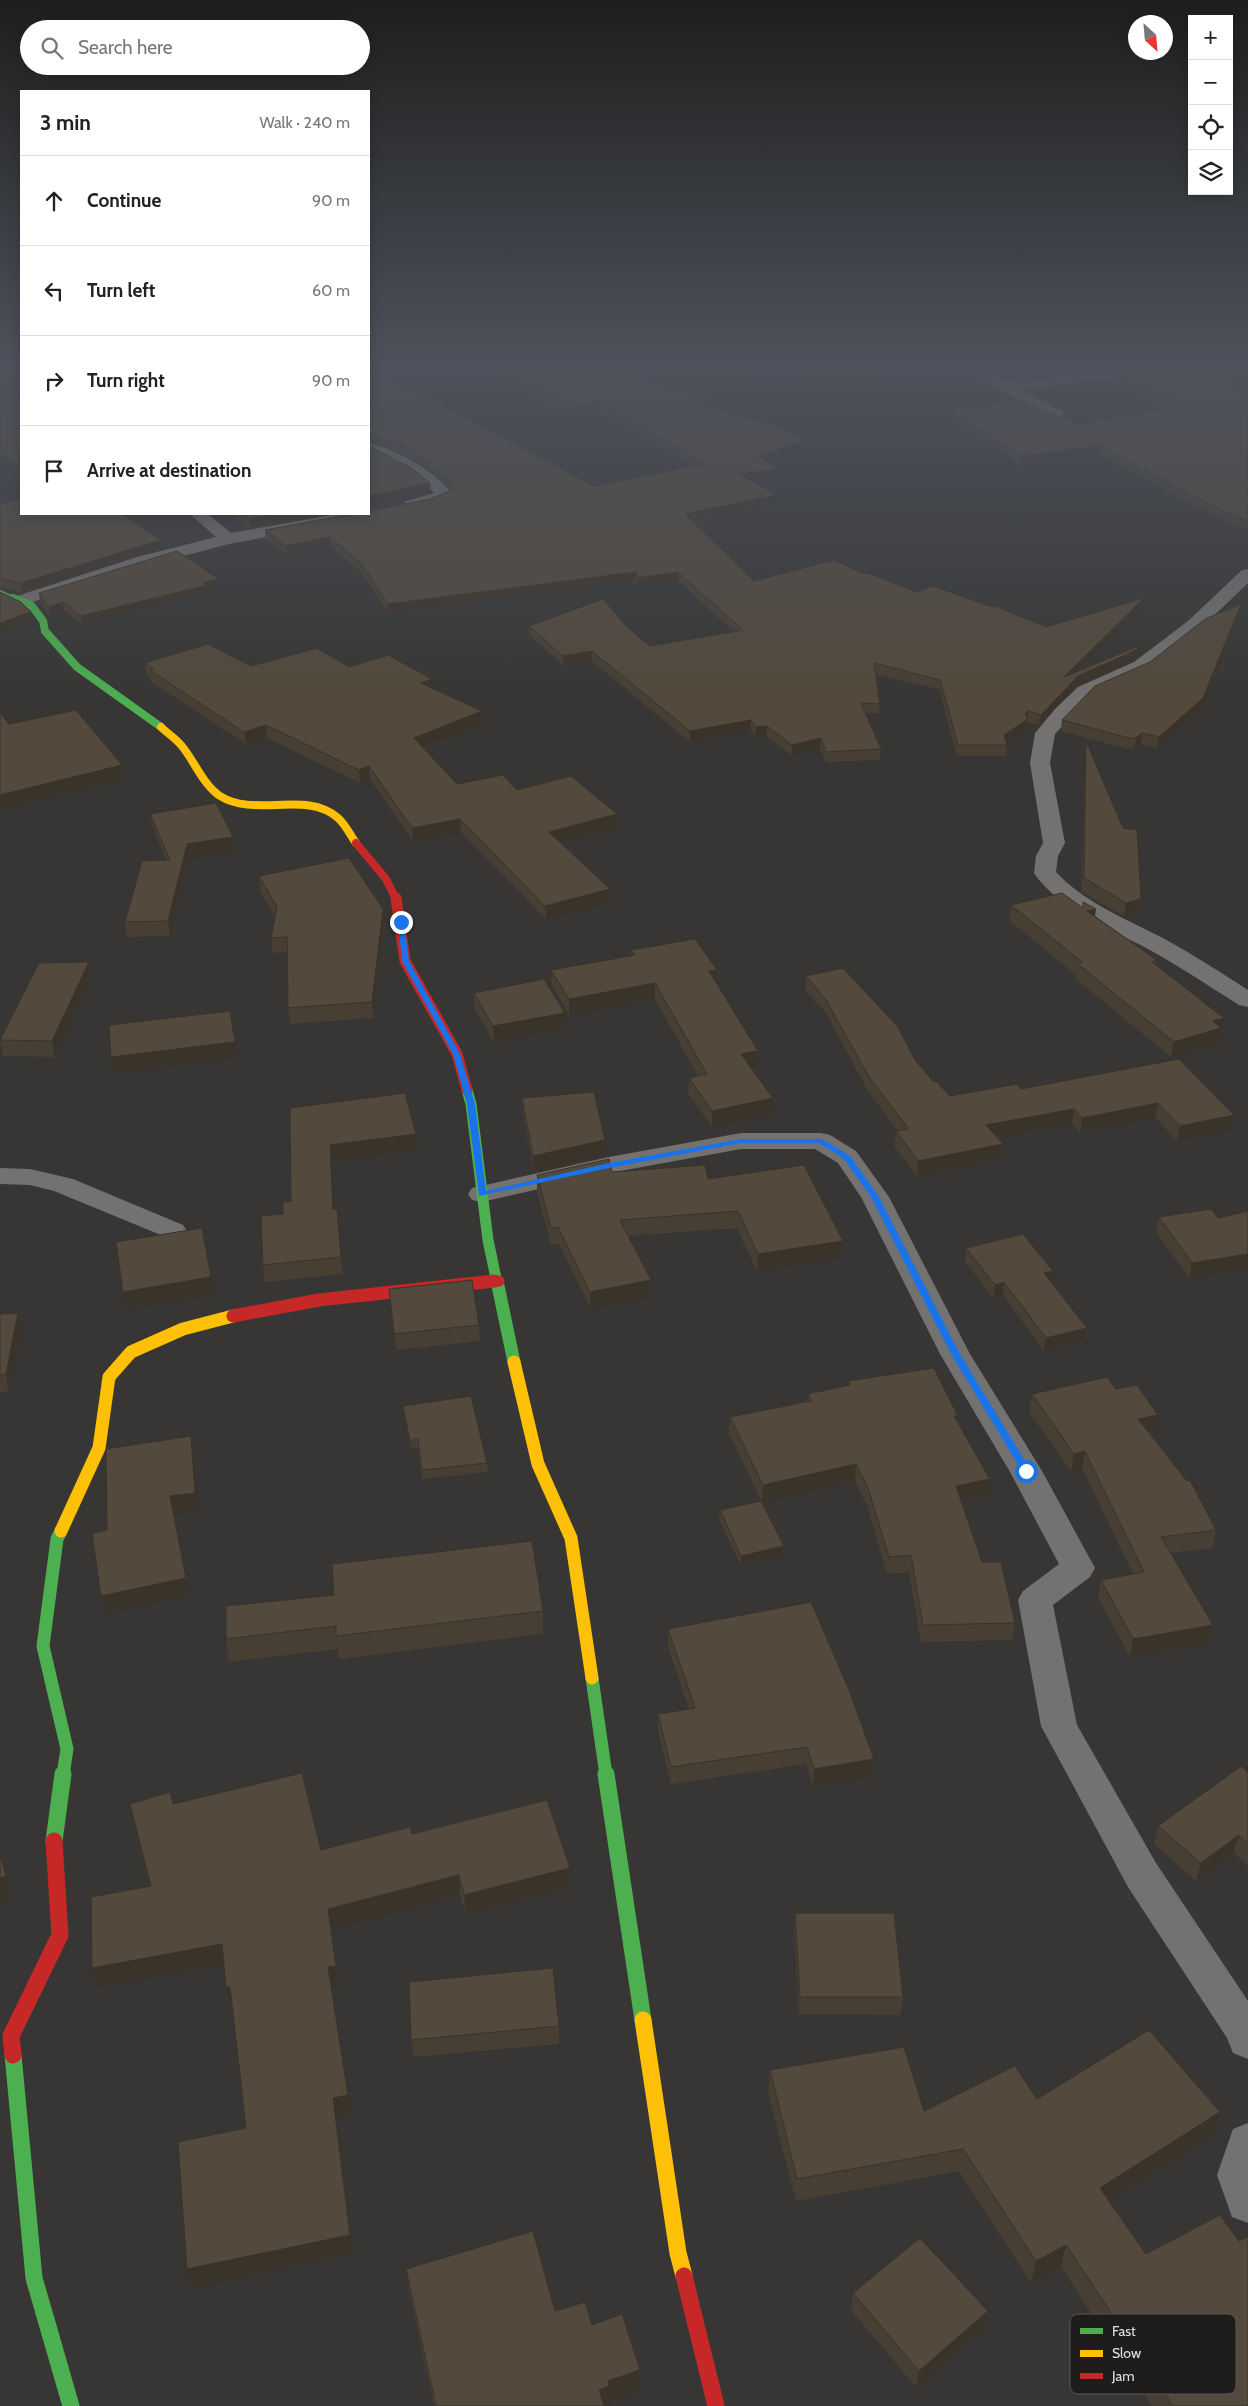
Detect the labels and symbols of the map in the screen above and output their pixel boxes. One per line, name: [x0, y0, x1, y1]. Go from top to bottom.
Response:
north arrow: [1128, 15, 1173, 60]
route end: [390, 911, 413, 934]
route start: [1015, 1460, 1038, 1483]
legend: [1070, 2314, 1236, 2394]
text: Fast: [1112, 2322, 1136, 2340]
text: Slow: [1112, 2344, 1141, 2362]
text: Jam: [1111, 2367, 1134, 2385]

